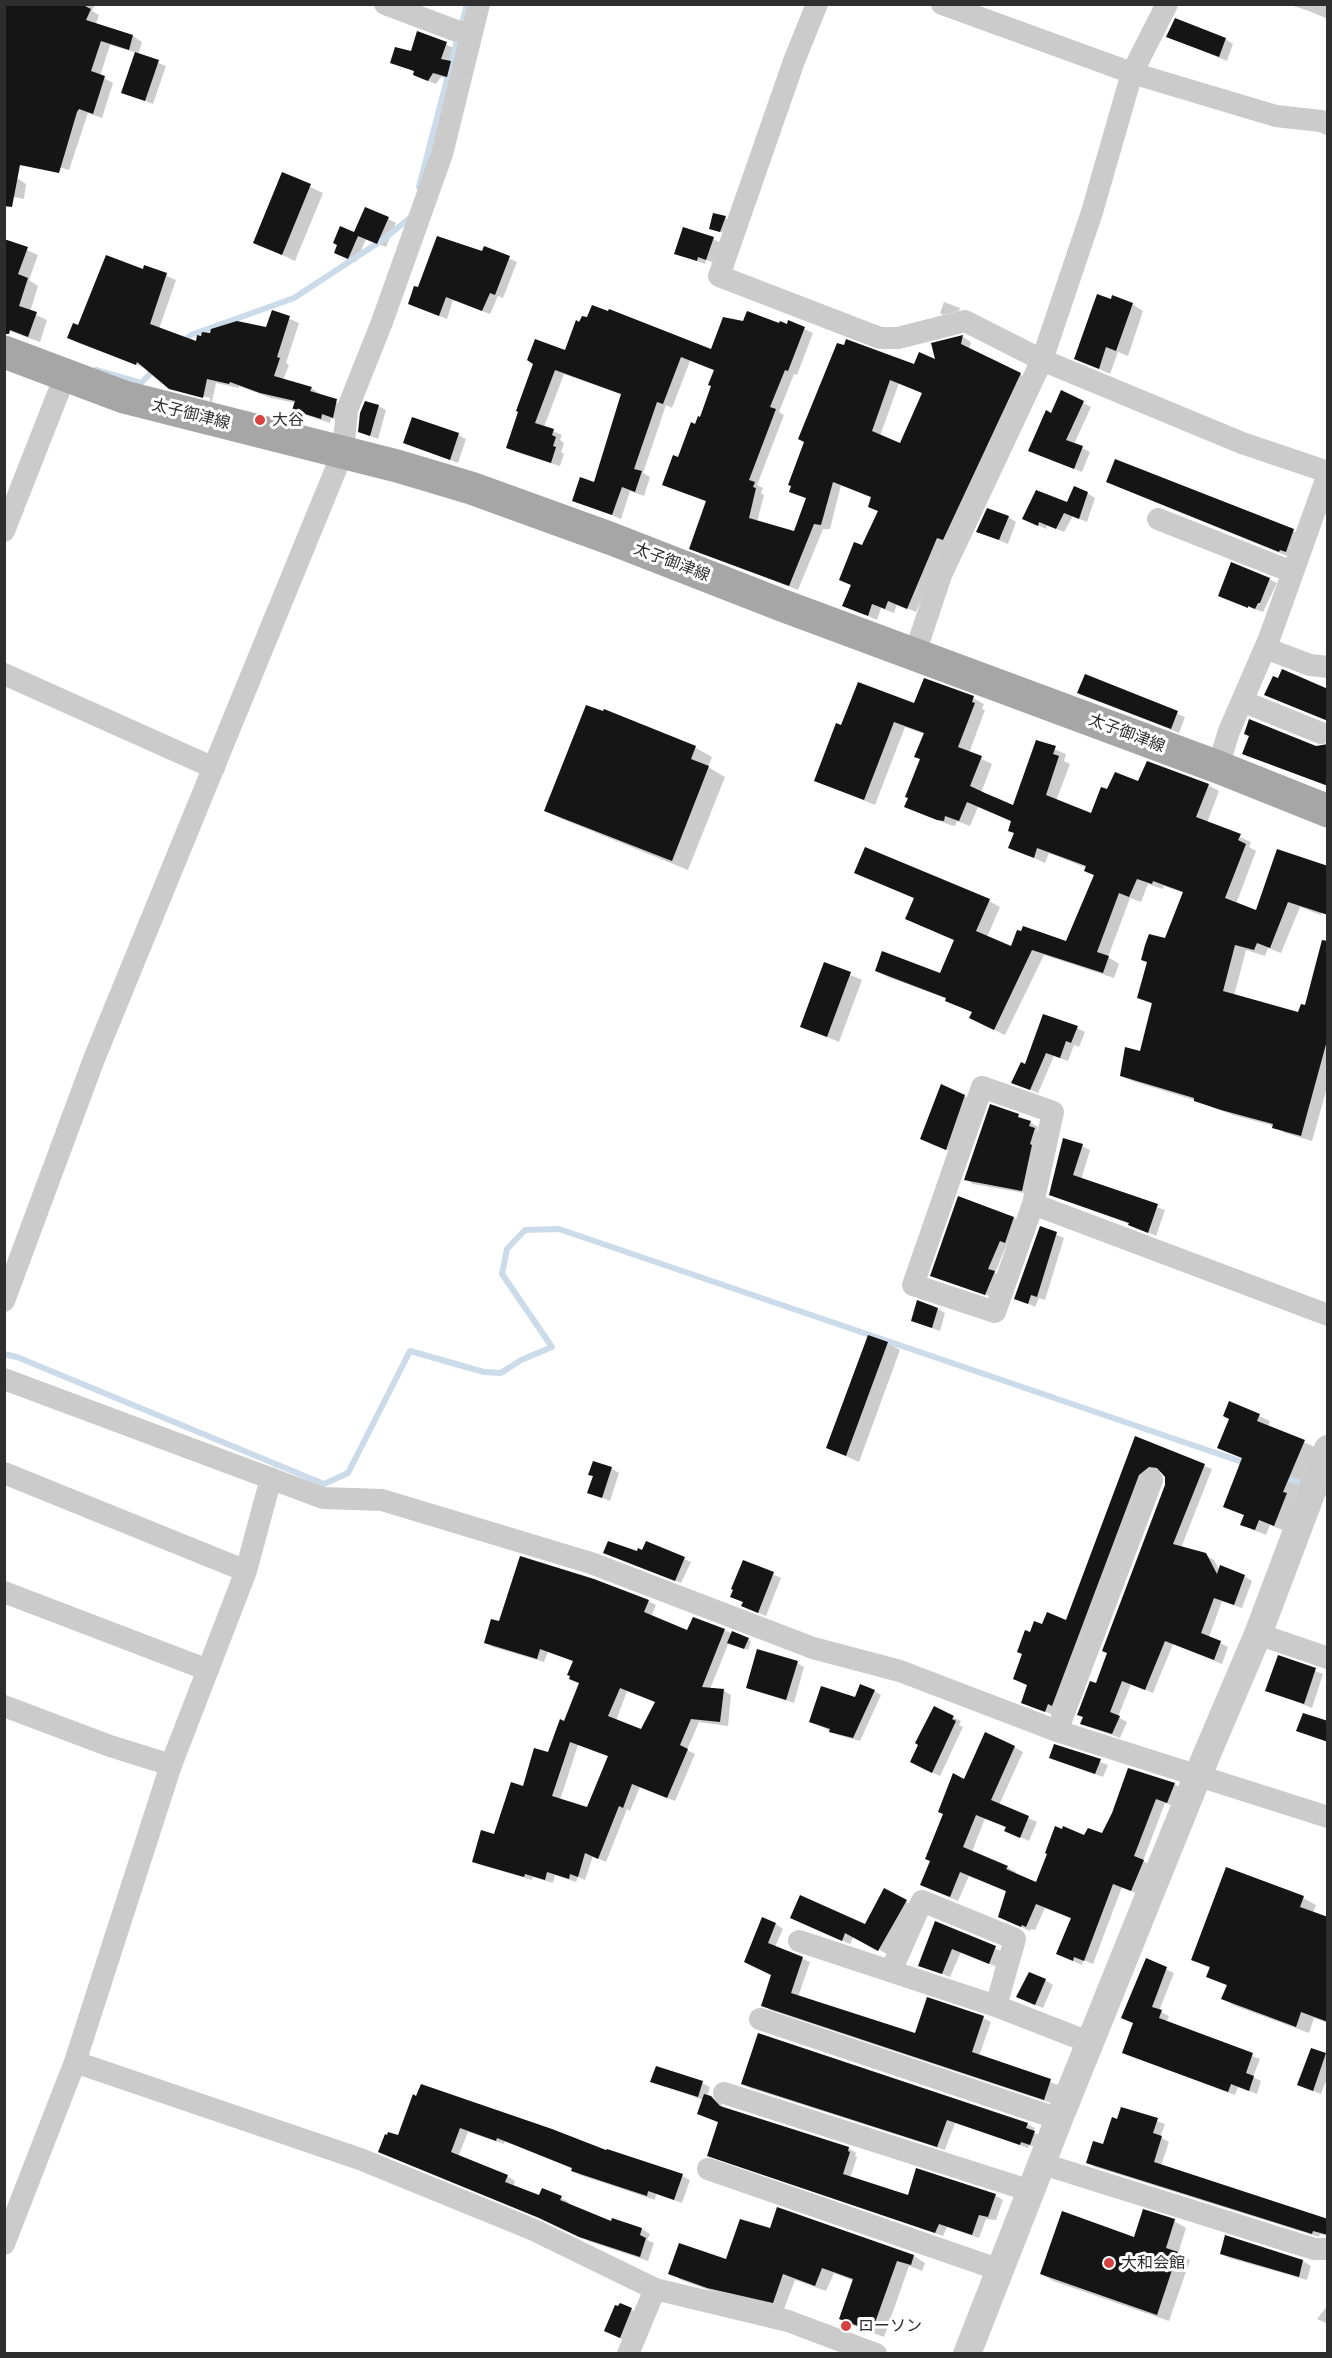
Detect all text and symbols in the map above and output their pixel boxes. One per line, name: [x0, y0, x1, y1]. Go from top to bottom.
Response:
street label: 太子御津線: [150, 395, 232, 433]
place label: 大谷: [272, 410, 304, 430]
marker: 大谷: [253, 413, 267, 427]
street label: 太子御津線: [631, 539, 713, 585]
street label: 太子御津線: [1086, 710, 1168, 756]
place label: 大和会館: [1121, 2253, 1185, 2273]
marker: 大和会館: [1102, 2256, 1116, 2270]
place label: ローソン: [858, 2316, 922, 2336]
marker: ローソン: [839, 2319, 853, 2333]

